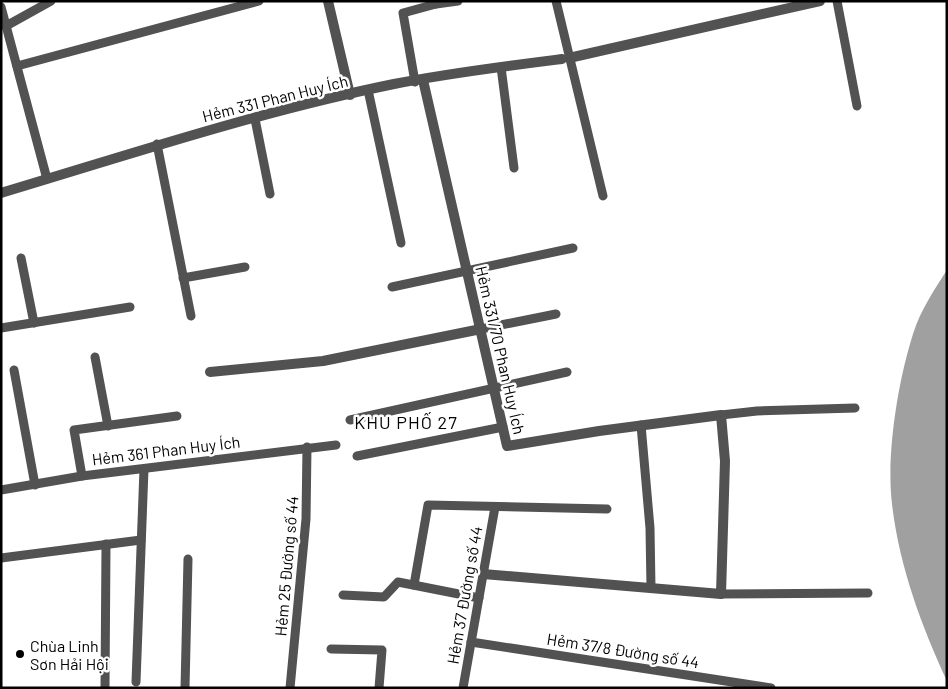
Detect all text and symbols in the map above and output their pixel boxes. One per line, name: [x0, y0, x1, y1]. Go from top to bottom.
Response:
street label: Hẻm 331 Phan Huy Ích: [200, 71, 350, 125]
street label: Hẻm 331/70 Phan Huy Ích: [472, 264, 530, 436]
district label: KHU PHỐ 27: [354, 411, 458, 433]
street label: Hẻm 361 Phan Huy Ích: [91, 431, 241, 469]
street label: Hẻm 25 Đường số 44: [270, 495, 302, 637]
street label: Hẻm 37 Đường số 44: [443, 524, 485, 666]
street label: Hẻm 37/8 Đường số 44: [546, 629, 700, 671]
place label: Chùa Linh Sơn Hải Hội: [30, 636, 109, 673]
marker: Chùa Linh Sơn Hải Hội: [14, 648, 26, 660]

